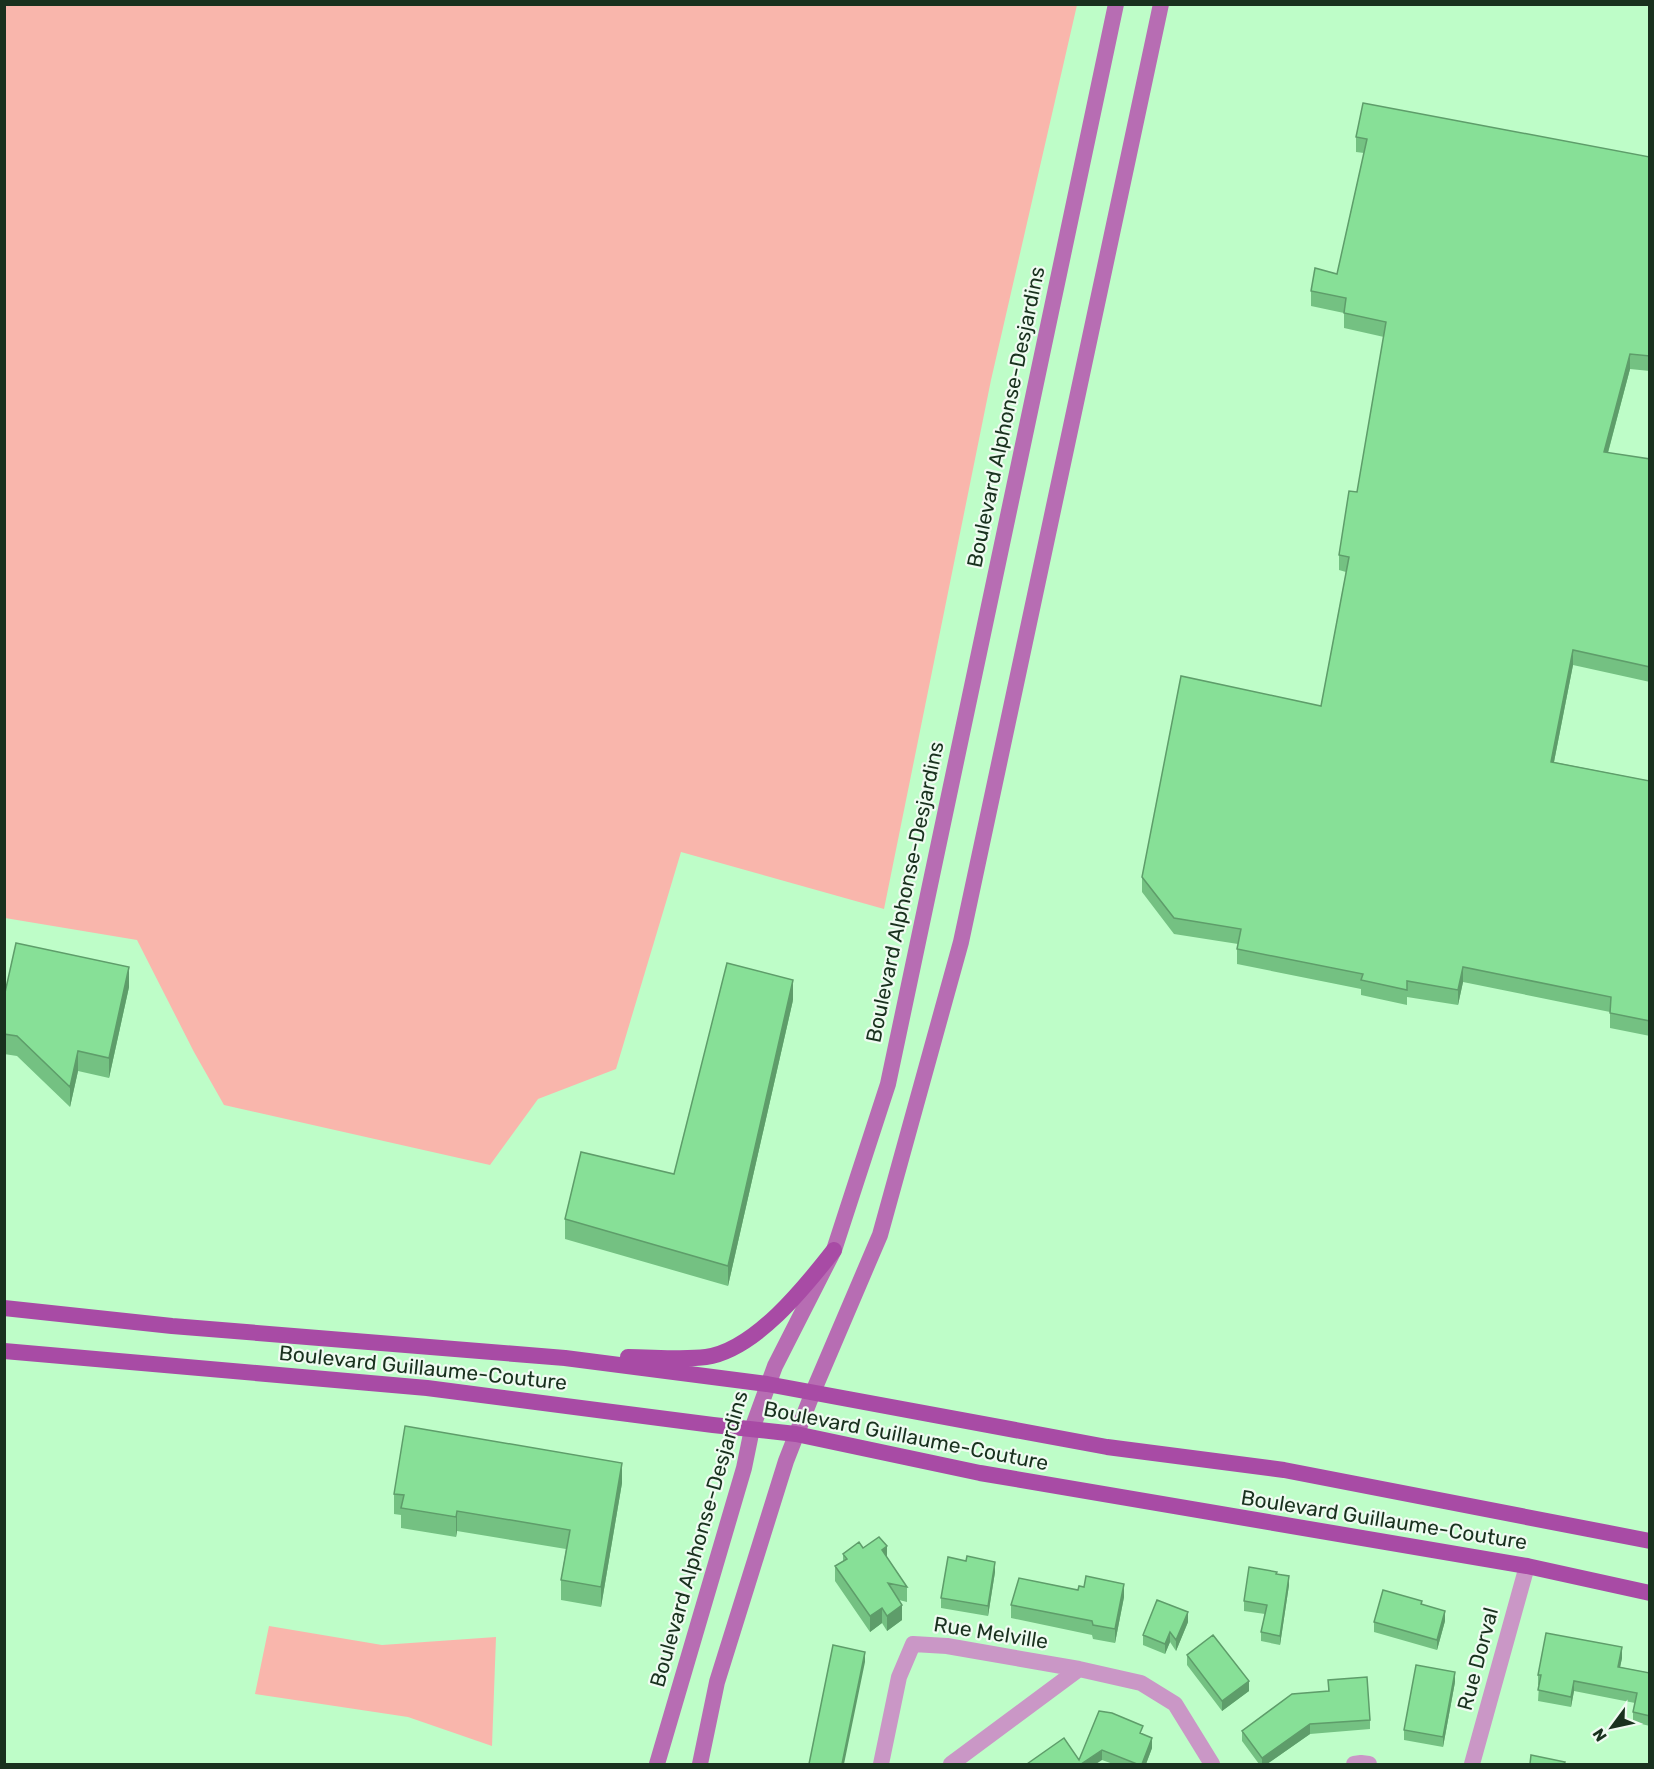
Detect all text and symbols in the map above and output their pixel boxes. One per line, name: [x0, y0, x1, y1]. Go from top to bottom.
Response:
street label: Boulevard Alphonse-Desjardins: [961, 264, 1050, 570]
street label: Boulevard Alphonse-Desjardins: [860, 739, 949, 1045]
street label: Boulevard Guillaume-Couture: [278, 1340, 568, 1395]
street label: Boulevard Alphonse-Desjardins: [644, 1388, 753, 1690]
street label: Boulevard Guillaume-Couture: [762, 1396, 1051, 1475]
street label: Boulevard Guillaume-Couture: [1239, 1485, 1529, 1554]
street label: Rue Dorval: [1452, 1605, 1503, 1713]
street label: Rue Melville: [932, 1611, 1050, 1654]
north arrow: [1582, 1697, 1642, 1757]
text: N: [1589, 1725, 1611, 1745]

